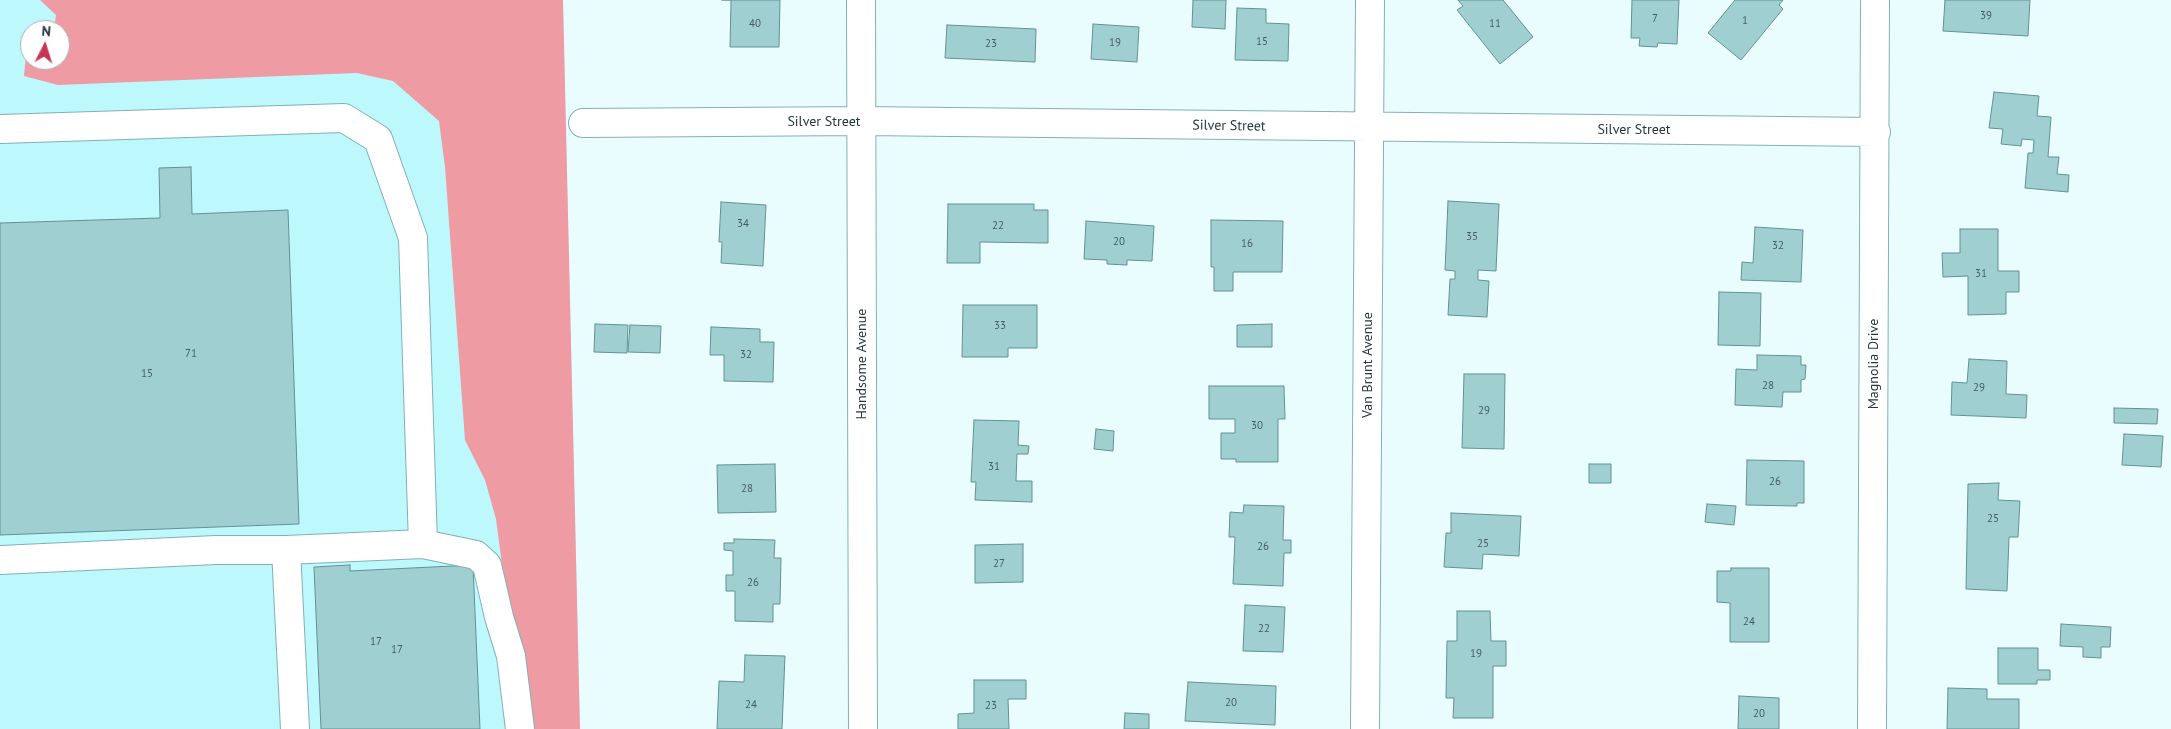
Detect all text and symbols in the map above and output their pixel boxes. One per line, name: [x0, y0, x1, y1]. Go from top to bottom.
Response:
house number: 39: [1980, 9, 1992, 23]
house number: 7: [1652, 12, 1658, 26]
house number: 1: [1742, 14, 1748, 28]
house number: 40: [749, 17, 761, 31]
house number: 11: [1489, 17, 1501, 31]
north arrow: [20, 20, 70, 70]
text: N: [41, 22, 52, 40]
house number: 15: [1256, 35, 1268, 49]
house number: 19: [1109, 36, 1121, 50]
house number: 23: [985, 37, 997, 51]
street label: Silver Street: [787, 114, 861, 130]
street label: Silver Street: [1192, 117, 1266, 135]
street label: Silver Street: [1597, 122, 1671, 138]
house number: 34: [737, 217, 749, 231]
house number: 22: [992, 219, 1004, 233]
house number: 35: [1466, 230, 1478, 244]
house number: 20: [1113, 235, 1125, 249]
house number: 16: [1241, 237, 1253, 251]
house number: 32: [1772, 239, 1784, 253]
house number: 31: [1975, 267, 1987, 281]
street label: Handsome Avenue: [854, 309, 870, 419]
street label: Van Brunt Avenue: [1360, 312, 1376, 418]
house number: 33: [994, 319, 1006, 333]
street label: Magnolia Drive: [1866, 319, 1882, 409]
house number: 71: [185, 347, 197, 361]
house number: 32: [740, 348, 752, 362]
house number: 15: [141, 367, 153, 381]
house number: 28: [1762, 379, 1774, 393]
house number: 29: [1973, 381, 1985, 395]
house number: 29: [1478, 404, 1490, 418]
house number: 30: [1251, 419, 1263, 433]
house number: 31: [988, 460, 1000, 474]
house number: 26: [1769, 475, 1781, 489]
house number: 28: [741, 482, 753, 496]
house number: 25: [1987, 512, 1999, 526]
house number: 25: [1477, 537, 1489, 551]
house number: 26: [1257, 540, 1269, 554]
house number: 27: [993, 557, 1005, 571]
house number: 26: [747, 576, 759, 590]
house number: 24: [1743, 615, 1755, 629]
house number: 22: [1258, 622, 1270, 636]
house number: 17: [370, 635, 382, 649]
house number: 17: [391, 643, 403, 657]
house number: 19: [1470, 647, 1482, 661]
house number: 20: [1225, 696, 1237, 710]
house number: 24: [745, 698, 757, 712]
house number: 23: [985, 699, 997, 713]
house number: 20: [1753, 707, 1765, 721]

